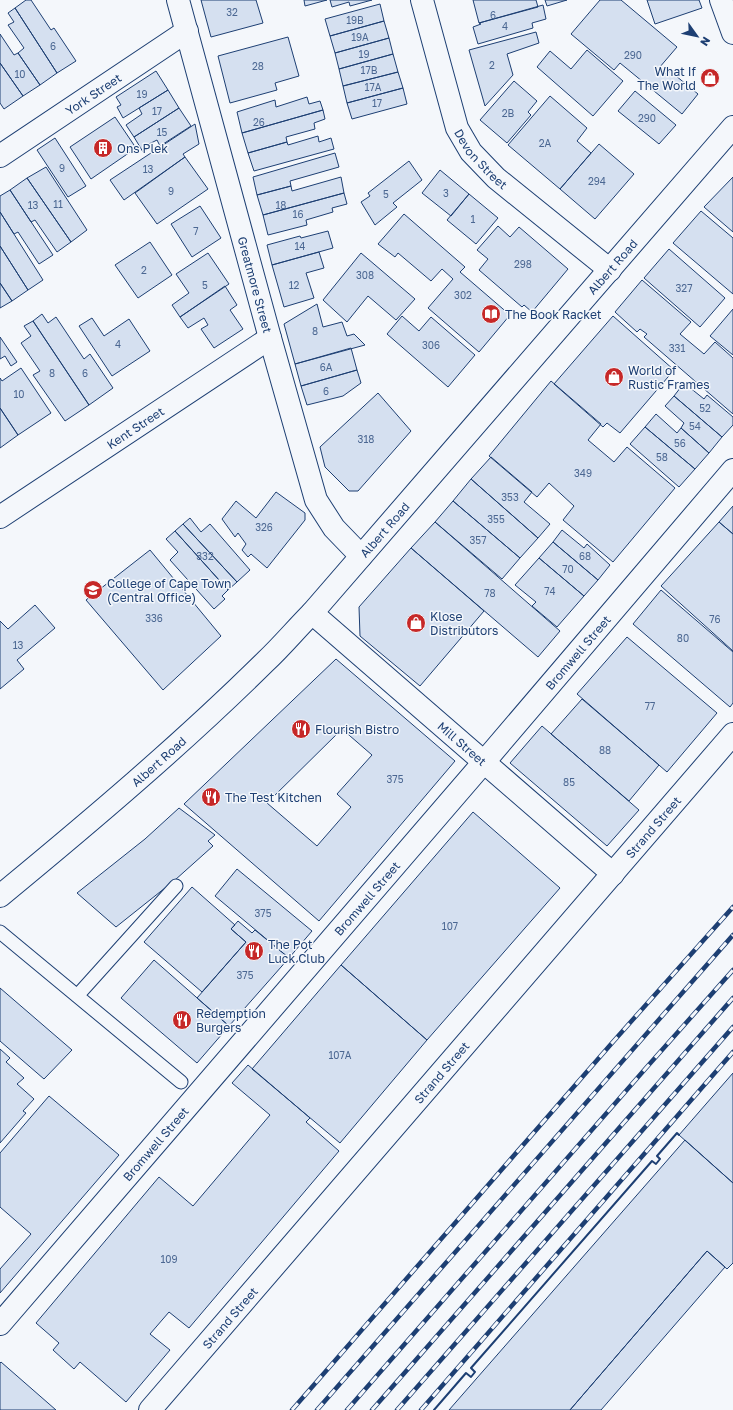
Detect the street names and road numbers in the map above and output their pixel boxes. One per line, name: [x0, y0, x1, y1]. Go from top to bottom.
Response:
street label: York Street: [62, 70, 124, 118]
street label: Devon Street: [451, 126, 511, 192]
street label: Greatmore Street: [235, 235, 276, 335]
street label: Albert Road: [584, 236, 640, 297]
street label: Kent Street: [104, 403, 167, 452]
street label: Albert Road: [356, 499, 412, 560]
street label: Bromwell Street: [542, 612, 614, 693]
street label: Mill Street: [435, 718, 490, 769]
street label: Albert Road: [128, 733, 189, 790]
street label: Strand Street: [622, 793, 684, 861]
street label: Bromwell Street: [331, 858, 403, 938]
street label: Strand Street: [410, 1038, 472, 1106]
street label: Bromwell Street: [119, 1103, 192, 1184]
street label: Strand Street: [199, 1283, 261, 1352]

